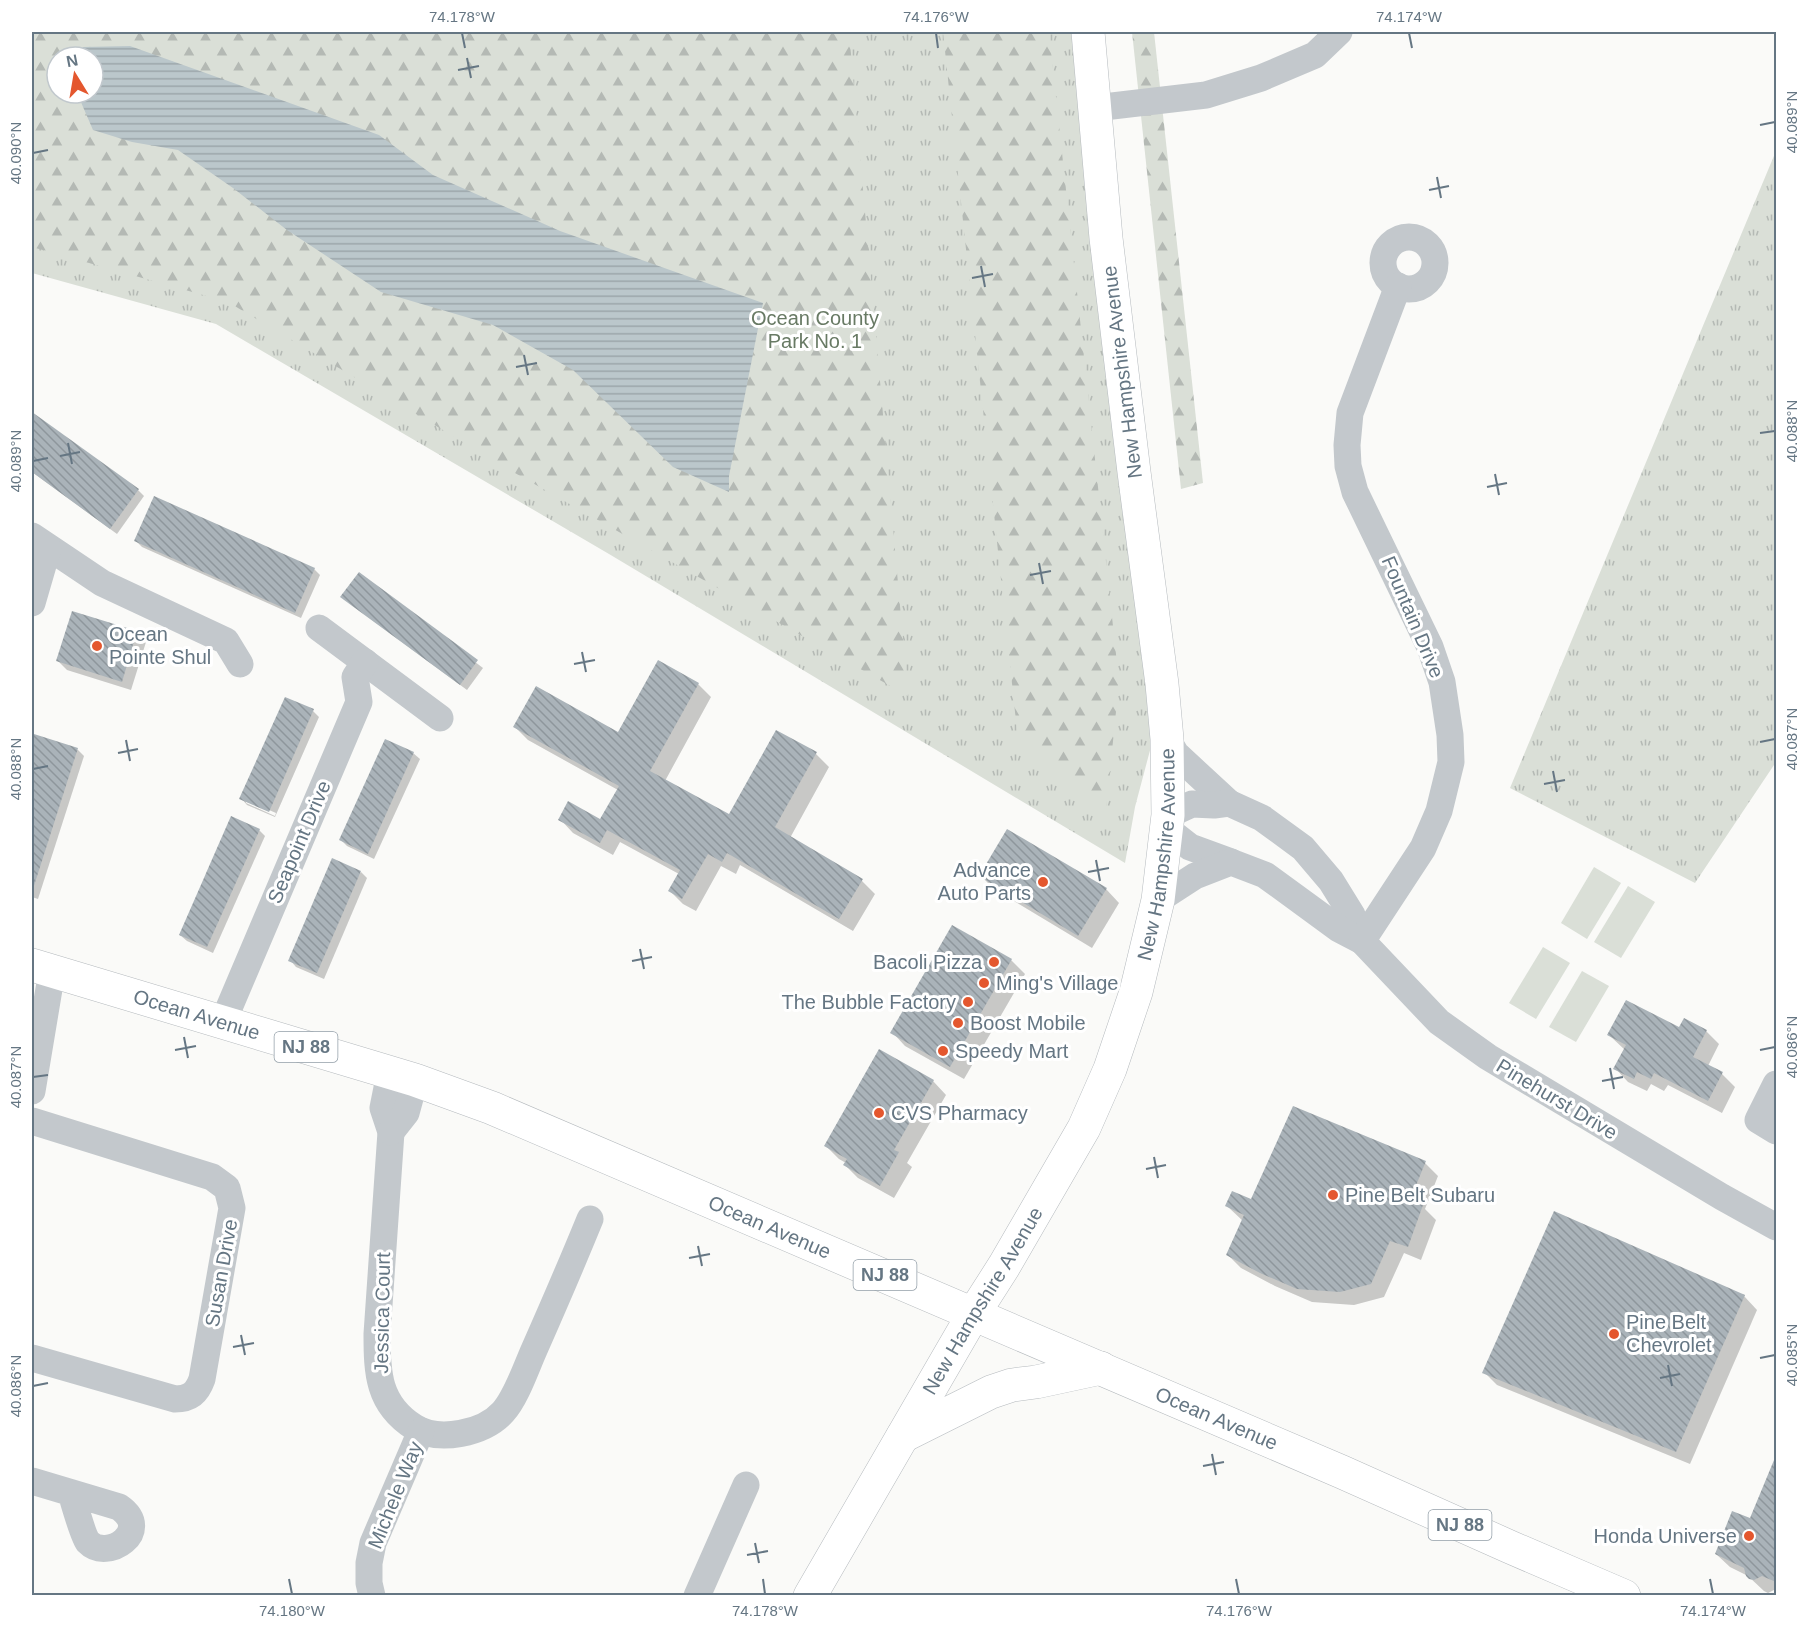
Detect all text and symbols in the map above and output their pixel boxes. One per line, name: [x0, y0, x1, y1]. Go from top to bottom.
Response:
text: 74.178°W: [429, 8, 496, 25]
text: 74.176°W: [903, 8, 970, 25]
text: 74.174°W: [1376, 8, 1443, 25]
north arrow: [45, 45, 105, 105]
text: N: [65, 51, 80, 70]
text: 40.089°N: [1783, 91, 1800, 153]
text: 40.090°N: [7, 122, 24, 184]
street label: New Hampshire Avenue: [1098, 264, 1146, 480]
park label: Ocean County Park No. 1: [751, 307, 879, 352]
text: 40.088°N: [1783, 400, 1800, 462]
text: 40.089°N: [7, 430, 24, 492]
street label: Fountain Drive: [1377, 553, 1449, 681]
place label: Ocean Pointe Shul: [109, 623, 211, 668]
marker: Ocean Pointe Shul: [90, 639, 104, 653]
text: 40.087°N: [1783, 708, 1800, 770]
text: 40.088°N: [7, 738, 24, 800]
street label: New Hampshire Avenue: [1133, 748, 1179, 963]
street label: Seapoint Drive: [263, 777, 335, 907]
place label: Advance Auto Parts: [938, 859, 1031, 904]
marker: Advance Auto Parts: [1036, 875, 1050, 889]
place label: Bacoli Pizza: [873, 951, 983, 973]
marker: Bacoli Pizza: [987, 955, 1001, 969]
place label: Ming's Village: [996, 972, 1118, 994]
marker: Ming's Village: [977, 976, 991, 990]
street label: Ocean Avenue: [131, 985, 263, 1044]
place label: The Bubble Factory: [781, 991, 956, 1013]
marker: The Bubble Factory: [961, 995, 975, 1009]
place label: Boost Mobile: [970, 1012, 1086, 1034]
marker: Boost Mobile: [951, 1016, 965, 1030]
text: 40.086°N: [1783, 1016, 1800, 1078]
road number: NJ 88: [274, 1032, 338, 1062]
place label: Speedy Mart: [955, 1040, 1069, 1062]
marker: Speedy Mart: [936, 1044, 950, 1058]
text: 40.087°N: [7, 1046, 24, 1108]
street label: Pinehurst Drive: [1493, 1054, 1621, 1144]
place label: CVS Pharmacy: [891, 1102, 1028, 1124]
marker: CVS Pharmacy: [872, 1106, 886, 1120]
place label: Pine Belt Subaru: [1345, 1184, 1495, 1206]
marker: Pine Belt Subaru: [1326, 1188, 1340, 1202]
street label: Ocean Avenue: [705, 1191, 834, 1263]
street label: New Hampshire Avenue: [918, 1203, 1047, 1398]
street label: Susan Drive: [201, 1217, 241, 1329]
street label: Jessica Court: [370, 1252, 394, 1374]
road number: NJ 88: [854, 1260, 916, 1290]
place label: Pine Belt Chevrolet: [1626, 1311, 1712, 1356]
text: 40.085°N: [1783, 1324, 1800, 1386]
marker: Pine Belt Chevrolet: [1607, 1327, 1621, 1341]
text: 40.086°N: [7, 1355, 24, 1417]
street label: Ocean Avenue: [1152, 1382, 1281, 1454]
street label: Michele Way: [363, 1438, 427, 1552]
road number: NJ 88: [1428, 1510, 1492, 1540]
place label: Honda Universe: [1594, 1525, 1737, 1547]
marker: Honda Universe: [1742, 1529, 1756, 1543]
text: 74.180°W: [259, 1602, 326, 1619]
text: 74.178°W: [732, 1602, 799, 1619]
text: 74.176°W: [1206, 1602, 1273, 1619]
text: 74.174°W: [1680, 1602, 1747, 1619]

